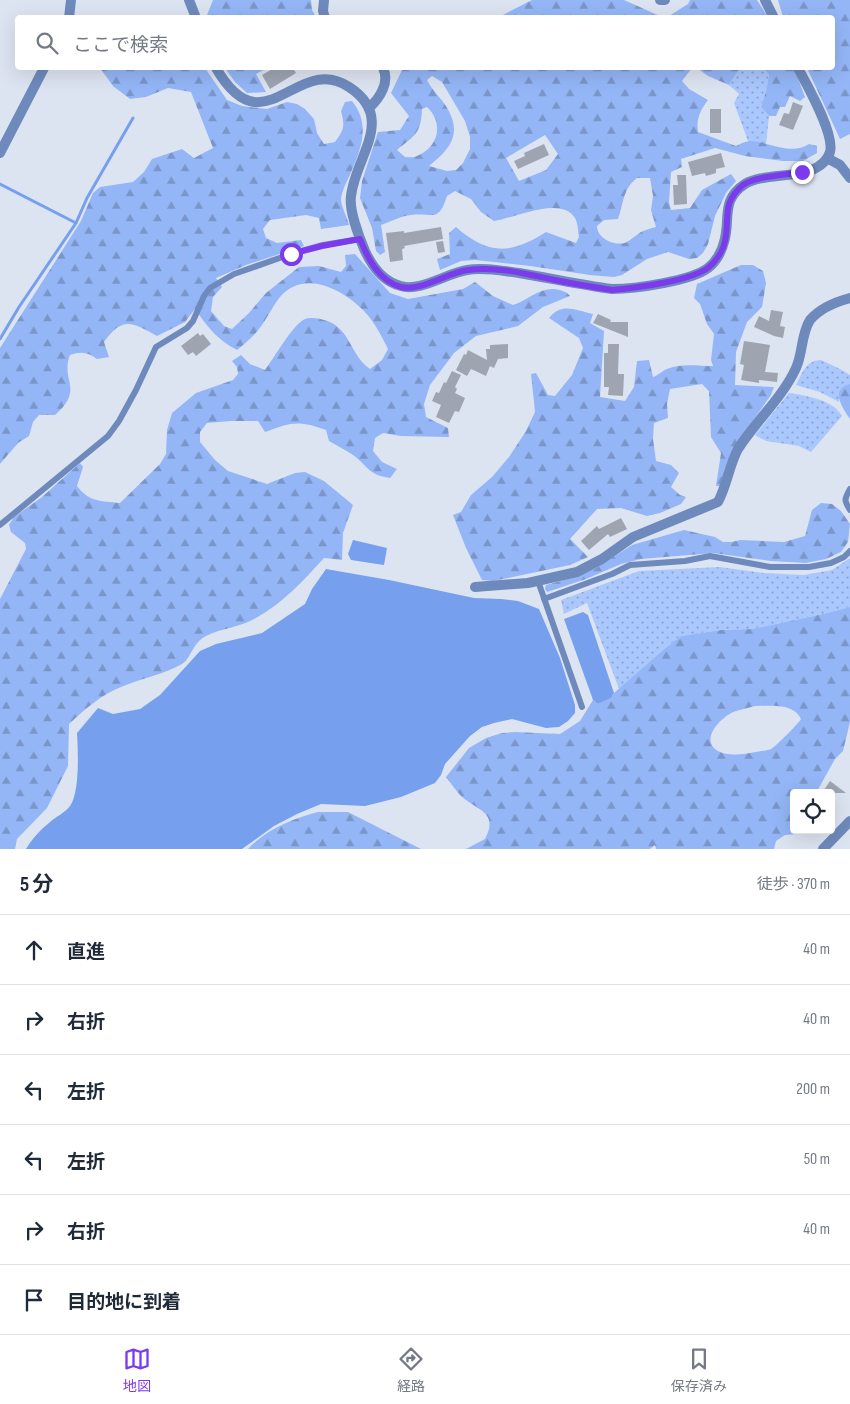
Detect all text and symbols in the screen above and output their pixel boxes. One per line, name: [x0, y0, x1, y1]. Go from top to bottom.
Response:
search box: [15, 15, 835, 70]
icon: search: [33, 29, 61, 57]
text: ここで検索: [73, 34, 168, 57]
route end: [791, 161, 814, 184]
route start: [280, 243, 303, 266]
map controls: [790, 789, 835, 834]
button: locate: [790, 789, 835, 834]
text: 5 分: [20, 872, 54, 897]
text: 徒歩 · 370 m: [757, 875, 830, 894]
icon: ahead: [20, 936, 48, 964]
text: 40 m: [803, 940, 830, 959]
text: 直進: [67, 941, 105, 964]
icon: right: [20, 1006, 48, 1034]
text: 40 m: [803, 1010, 830, 1029]
text: 右折: [67, 1011, 105, 1034]
icon: left: [20, 1076, 48, 1104]
text: 200 m: [796, 1080, 830, 1099]
text: 左折: [67, 1081, 105, 1104]
icon: left: [20, 1146, 48, 1174]
text: 50 m: [804, 1150, 830, 1169]
text: 左折: [67, 1151, 105, 1174]
icon: right: [20, 1216, 48, 1244]
text: 40 m: [803, 1220, 830, 1239]
text: 右折: [67, 1221, 105, 1244]
icon: arrive: [20, 1286, 48, 1314]
text: 目的地に到着: [67, 1291, 181, 1314]
tab: 地図: [123, 1345, 151, 1395]
tab: 経路: [397, 1345, 425, 1395]
tab: 保存済み: [671, 1345, 727, 1395]

